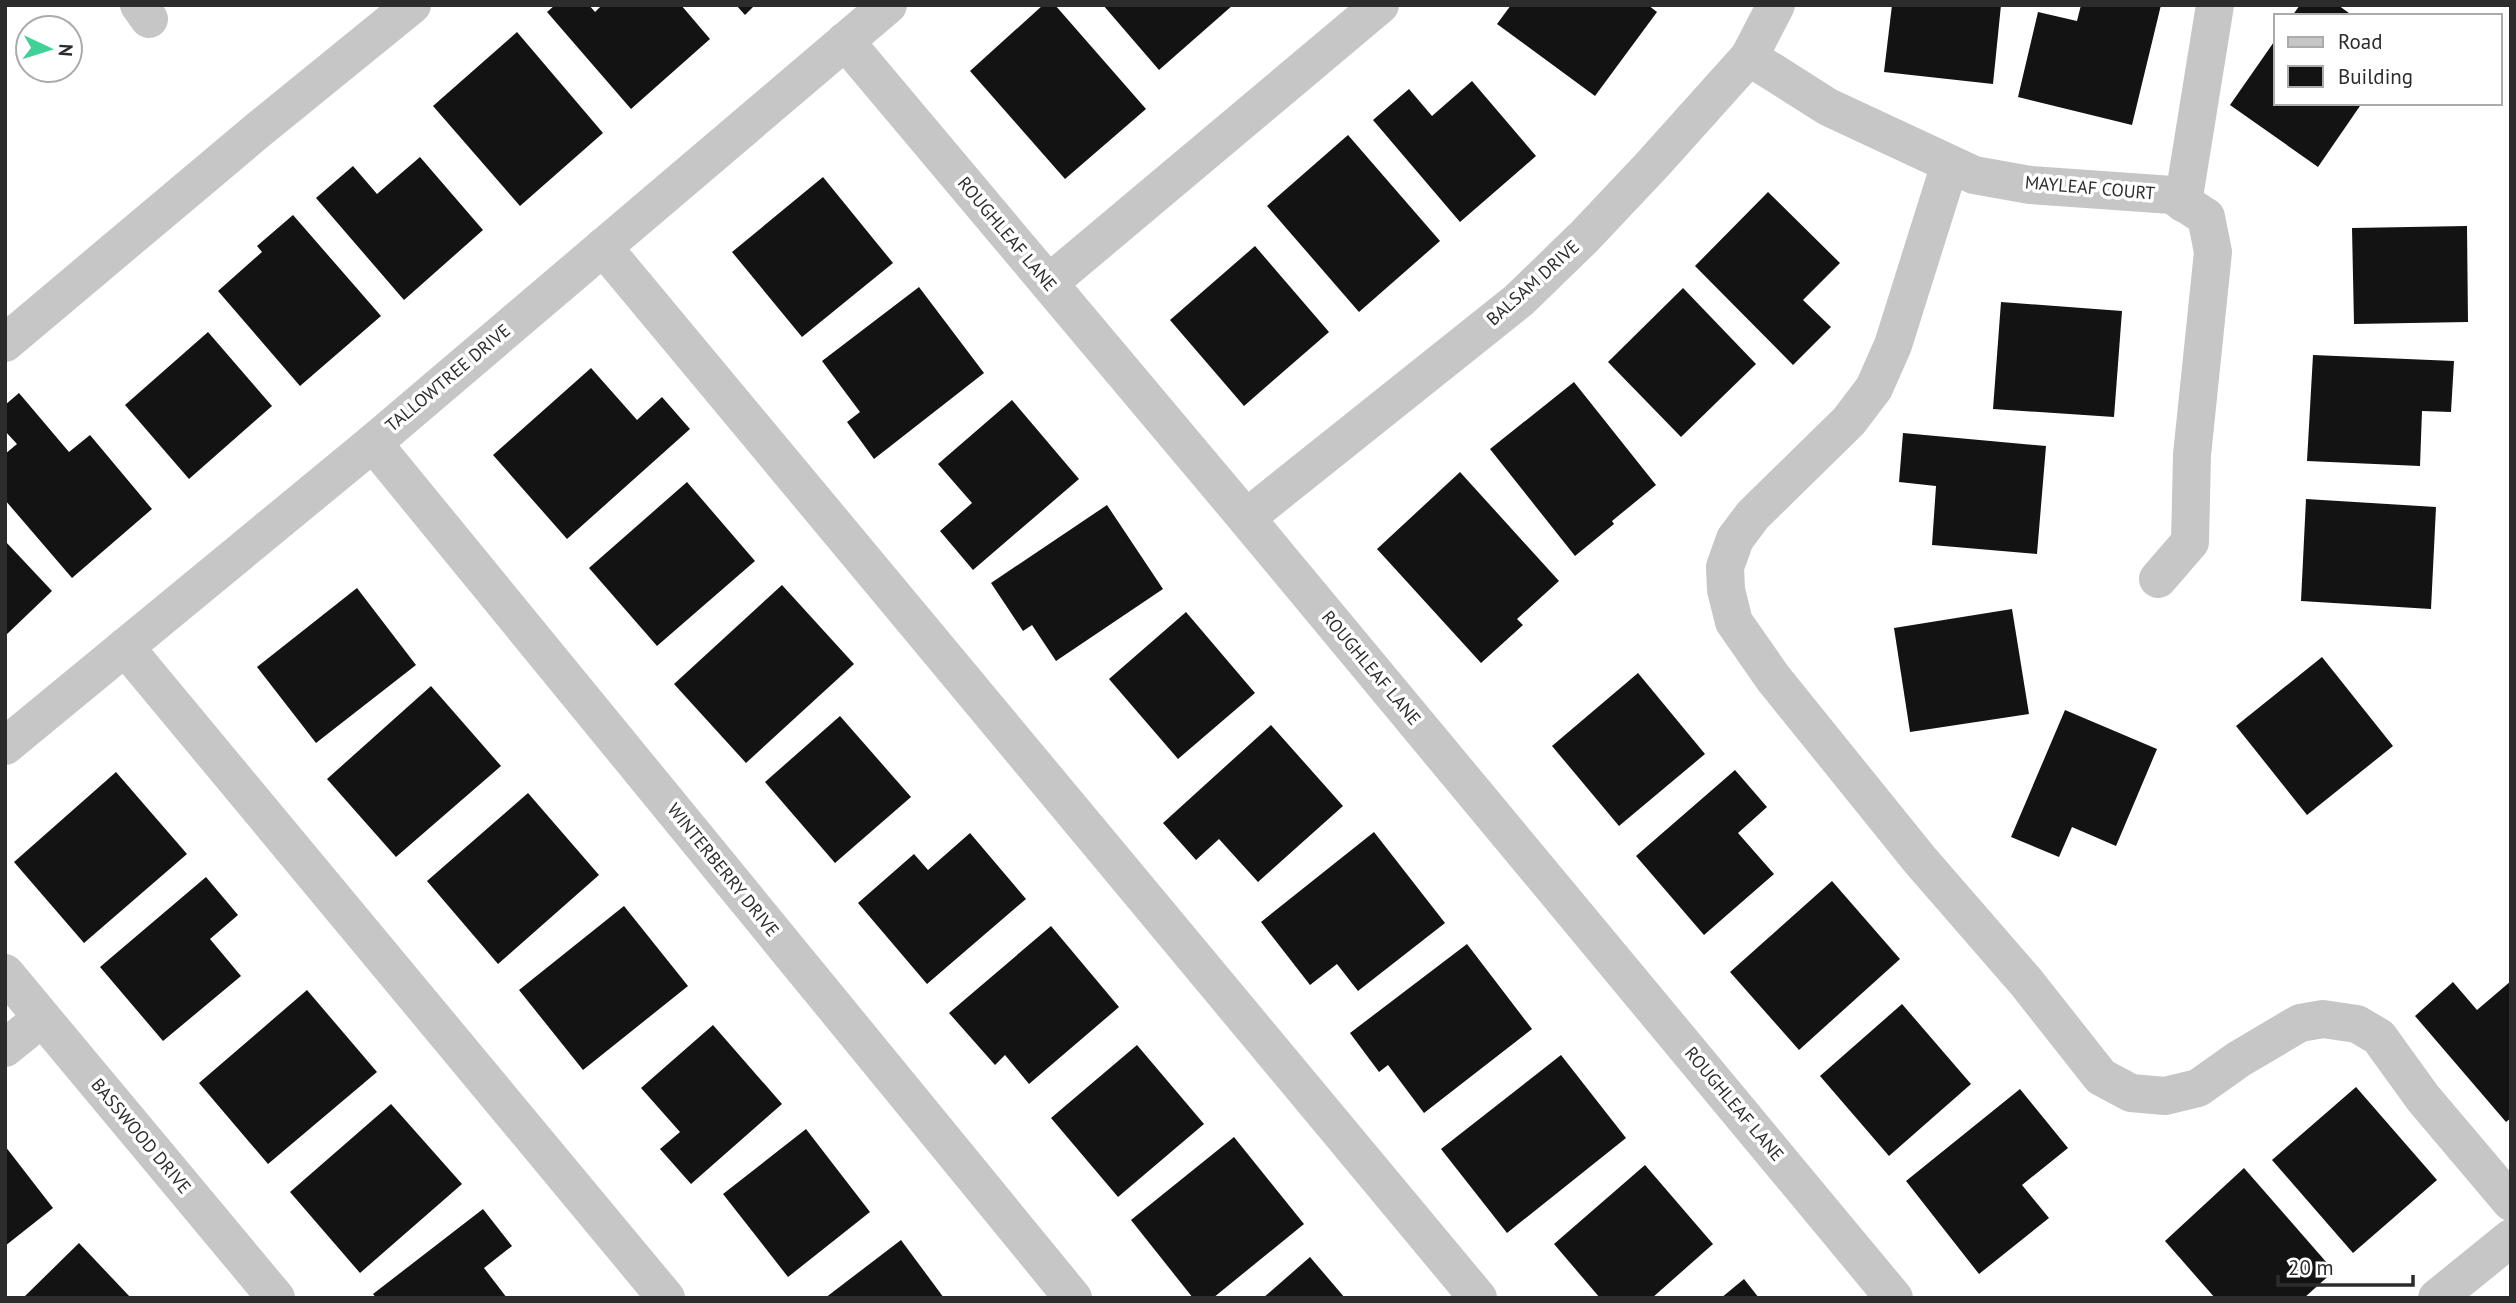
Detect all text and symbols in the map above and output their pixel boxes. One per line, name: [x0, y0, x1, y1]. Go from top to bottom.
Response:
north arrow: [14, 14, 84, 84]
legend: [2274, 14, 2502, 105]
text: Road: [2338, 28, 2382, 55]
text: N: [54, 43, 78, 57]
text: Building: [2338, 63, 2413, 90]
street label: MAYLEAF COURT: [2024, 170, 2156, 205]
street label: ROUGHLEAF LANE: [953, 172, 1062, 296]
street label: BALSAM DRIVE: [1481, 235, 1584, 330]
street label: TALLOWTREE DRIVE: [381, 319, 515, 437]
street label: ROUGHLEAF LANE: [1317, 606, 1426, 730]
street label: WINTERBERRY DRIVE: [662, 798, 784, 941]
street label: ROUGHLEAF LANE: [1680, 1042, 1789, 1166]
street label: BASSWOOD DRIVE: [86, 1073, 196, 1198]
scale bar: [2278, 1244, 2413, 1288]
text: 20 m: [2288, 1254, 2334, 1281]

